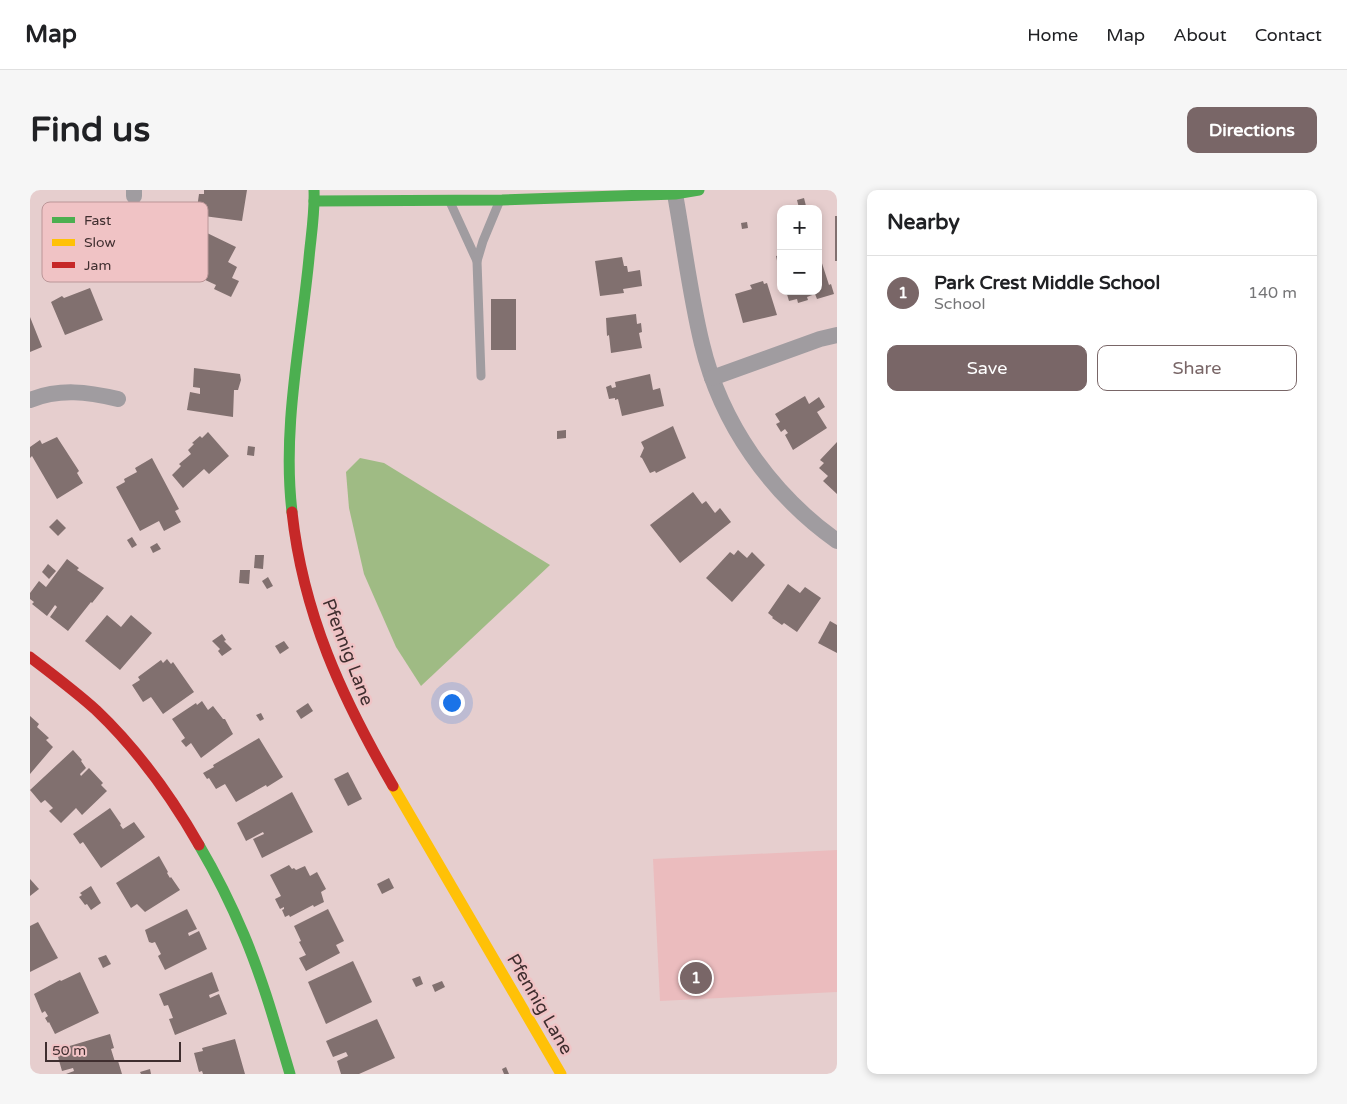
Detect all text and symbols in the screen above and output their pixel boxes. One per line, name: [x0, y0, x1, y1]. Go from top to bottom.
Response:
text: Map: [25, 20, 77, 49]
text: Home: [1027, 24, 1078, 46]
text: Map: [1106, 24, 1145, 46]
text: About: [1173, 24, 1227, 46]
text: Contact: [1255, 24, 1322, 46]
button: Directions: [1187, 107, 1317, 153]
text: Find us: [30, 109, 150, 151]
legend: [42, 202, 208, 282]
map controls: [777, 205, 822, 295]
button: +: [777, 205, 822, 250]
text: Nearby: [887, 210, 960, 235]
text: Fast: [84, 212, 112, 229]
text: Slow: [84, 234, 116, 251]
button: −: [777, 250, 822, 295]
text: Jam: [84, 257, 111, 274]
text: Park Crest Middle School: [934, 272, 1160, 294]
text: 1: [898, 283, 908, 303]
text: 140 m: [1248, 283, 1297, 303]
text: School: [934, 294, 986, 314]
button: Save: [887, 345, 1087, 391]
button: Share: [1097, 345, 1297, 391]
street label: Pfennig Lane: [318, 595, 378, 709]
your location: [439, 690, 465, 716]
street label: Pfennig Lane: [502, 950, 578, 1058]
pin: 1: [680, 959, 712, 997]
scale bar: [45, 1039, 181, 1062]
text: 50 m: [52, 1042, 86, 1059]

